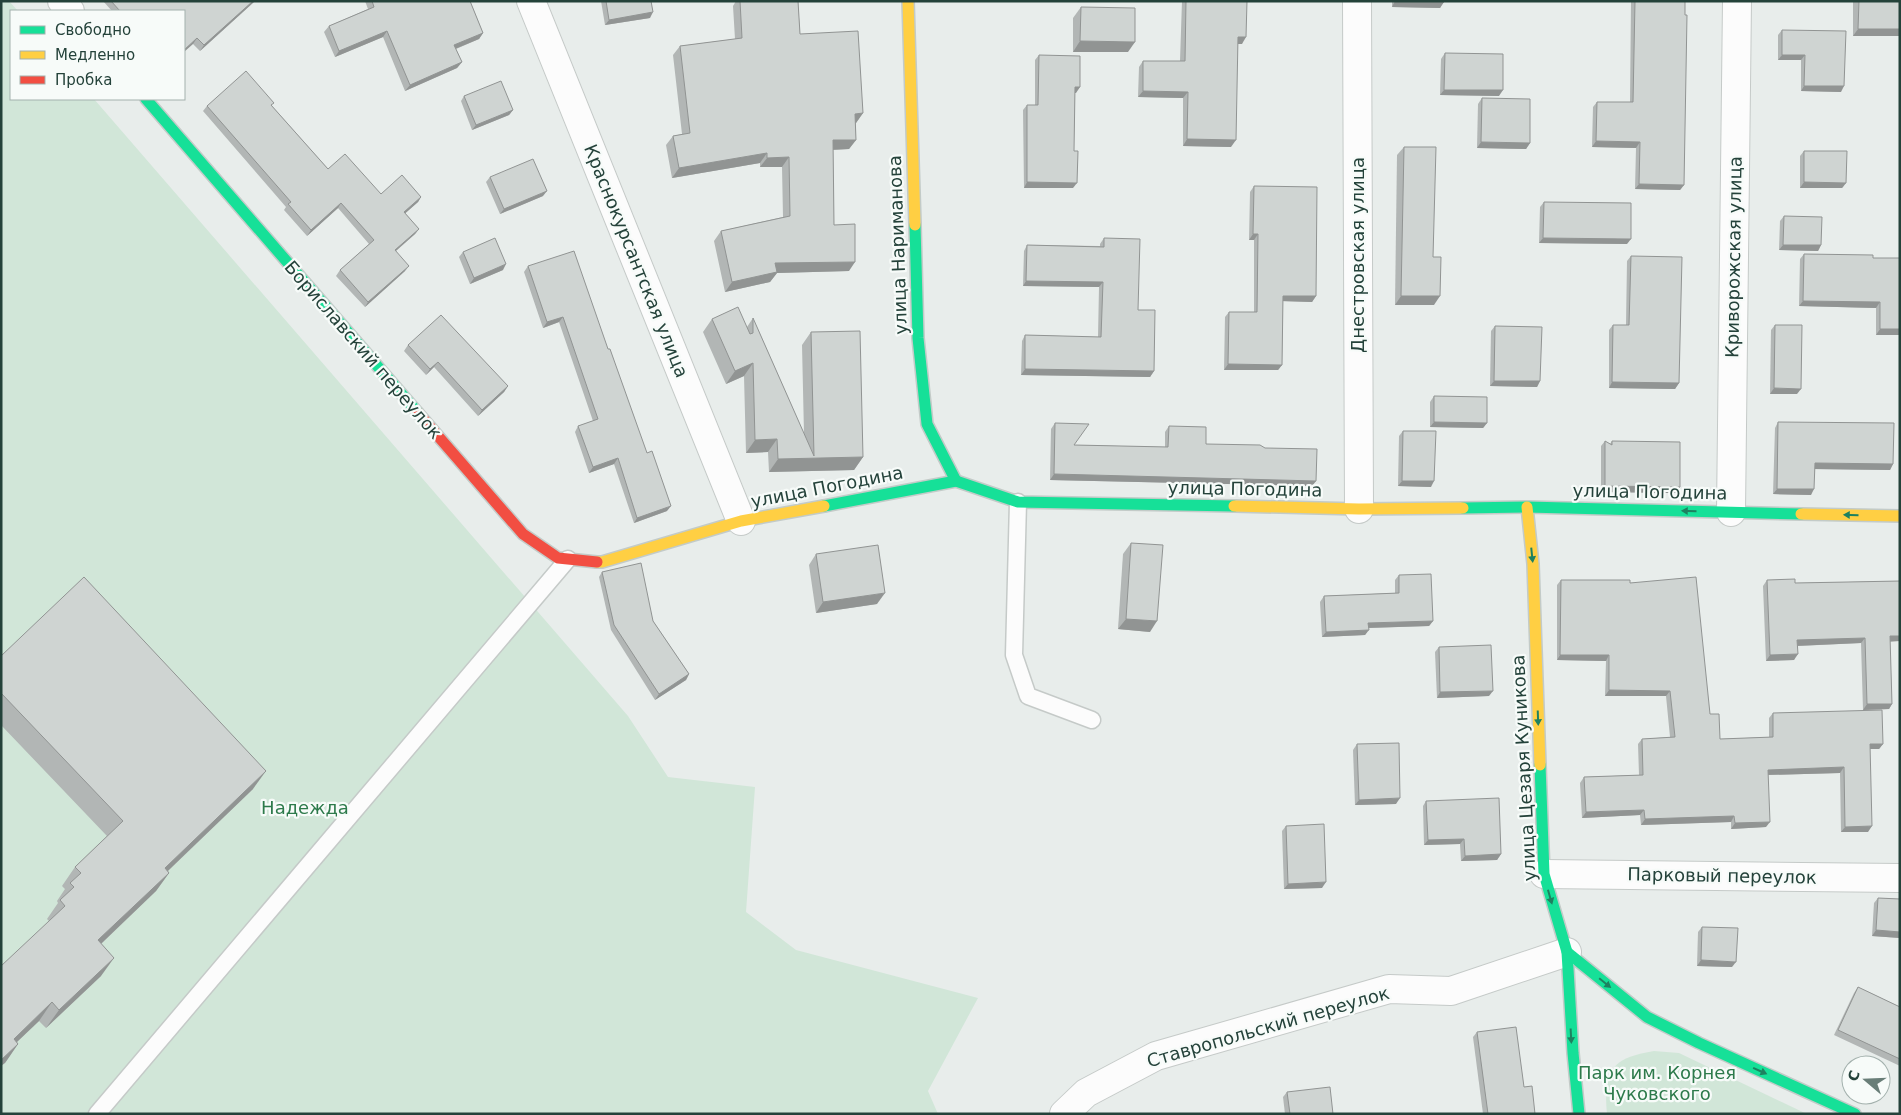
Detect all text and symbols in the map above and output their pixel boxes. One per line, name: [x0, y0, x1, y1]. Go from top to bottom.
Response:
legend: [10, 10, 185, 100]
text: Свободно: [55, 21, 131, 39]
text: Медленно: [55, 46, 135, 64]
text: Пробка: [55, 71, 112, 89]
street label: Краснокурсантская улица: [580, 141, 693, 380]
street label: улица Нариманова: [884, 155, 911, 335]
street label: Криворожская улица: [1721, 156, 1746, 358]
street label: Днестровская улица: [1347, 157, 1368, 353]
street label: Бориславский переулок: [280, 256, 446, 443]
street label: улица Погодина: [749, 461, 905, 512]
street label: улица Погодина: [1167, 477, 1323, 500]
street label: улица Погодина: [1572, 480, 1728, 503]
one-way arrow: [1680, 507, 1696, 515]
one-way arrow: [1843, 511, 1859, 519]
one-way arrow: [1528, 548, 1536, 564]
street label: улица Цезаря Куникова: [1507, 654, 1540, 882]
one-way arrow: [1535, 710, 1543, 726]
park label: Надежда: [261, 797, 349, 818]
street label: Парковый переулок: [1627, 863, 1817, 888]
one-way arrow: [1547, 889, 1555, 904]
one-way arrow: [1598, 977, 1611, 988]
street label: Ставропольский переулок: [1144, 982, 1392, 1071]
one-way arrow: [1568, 1028, 1576, 1044]
north arrow: [1841, 1055, 1891, 1105]
park label: Парк им. Корнея Чуковского: [1578, 1062, 1736, 1104]
one-way arrow: [1753, 1067, 1767, 1075]
text: С: [1844, 1068, 1863, 1083]

